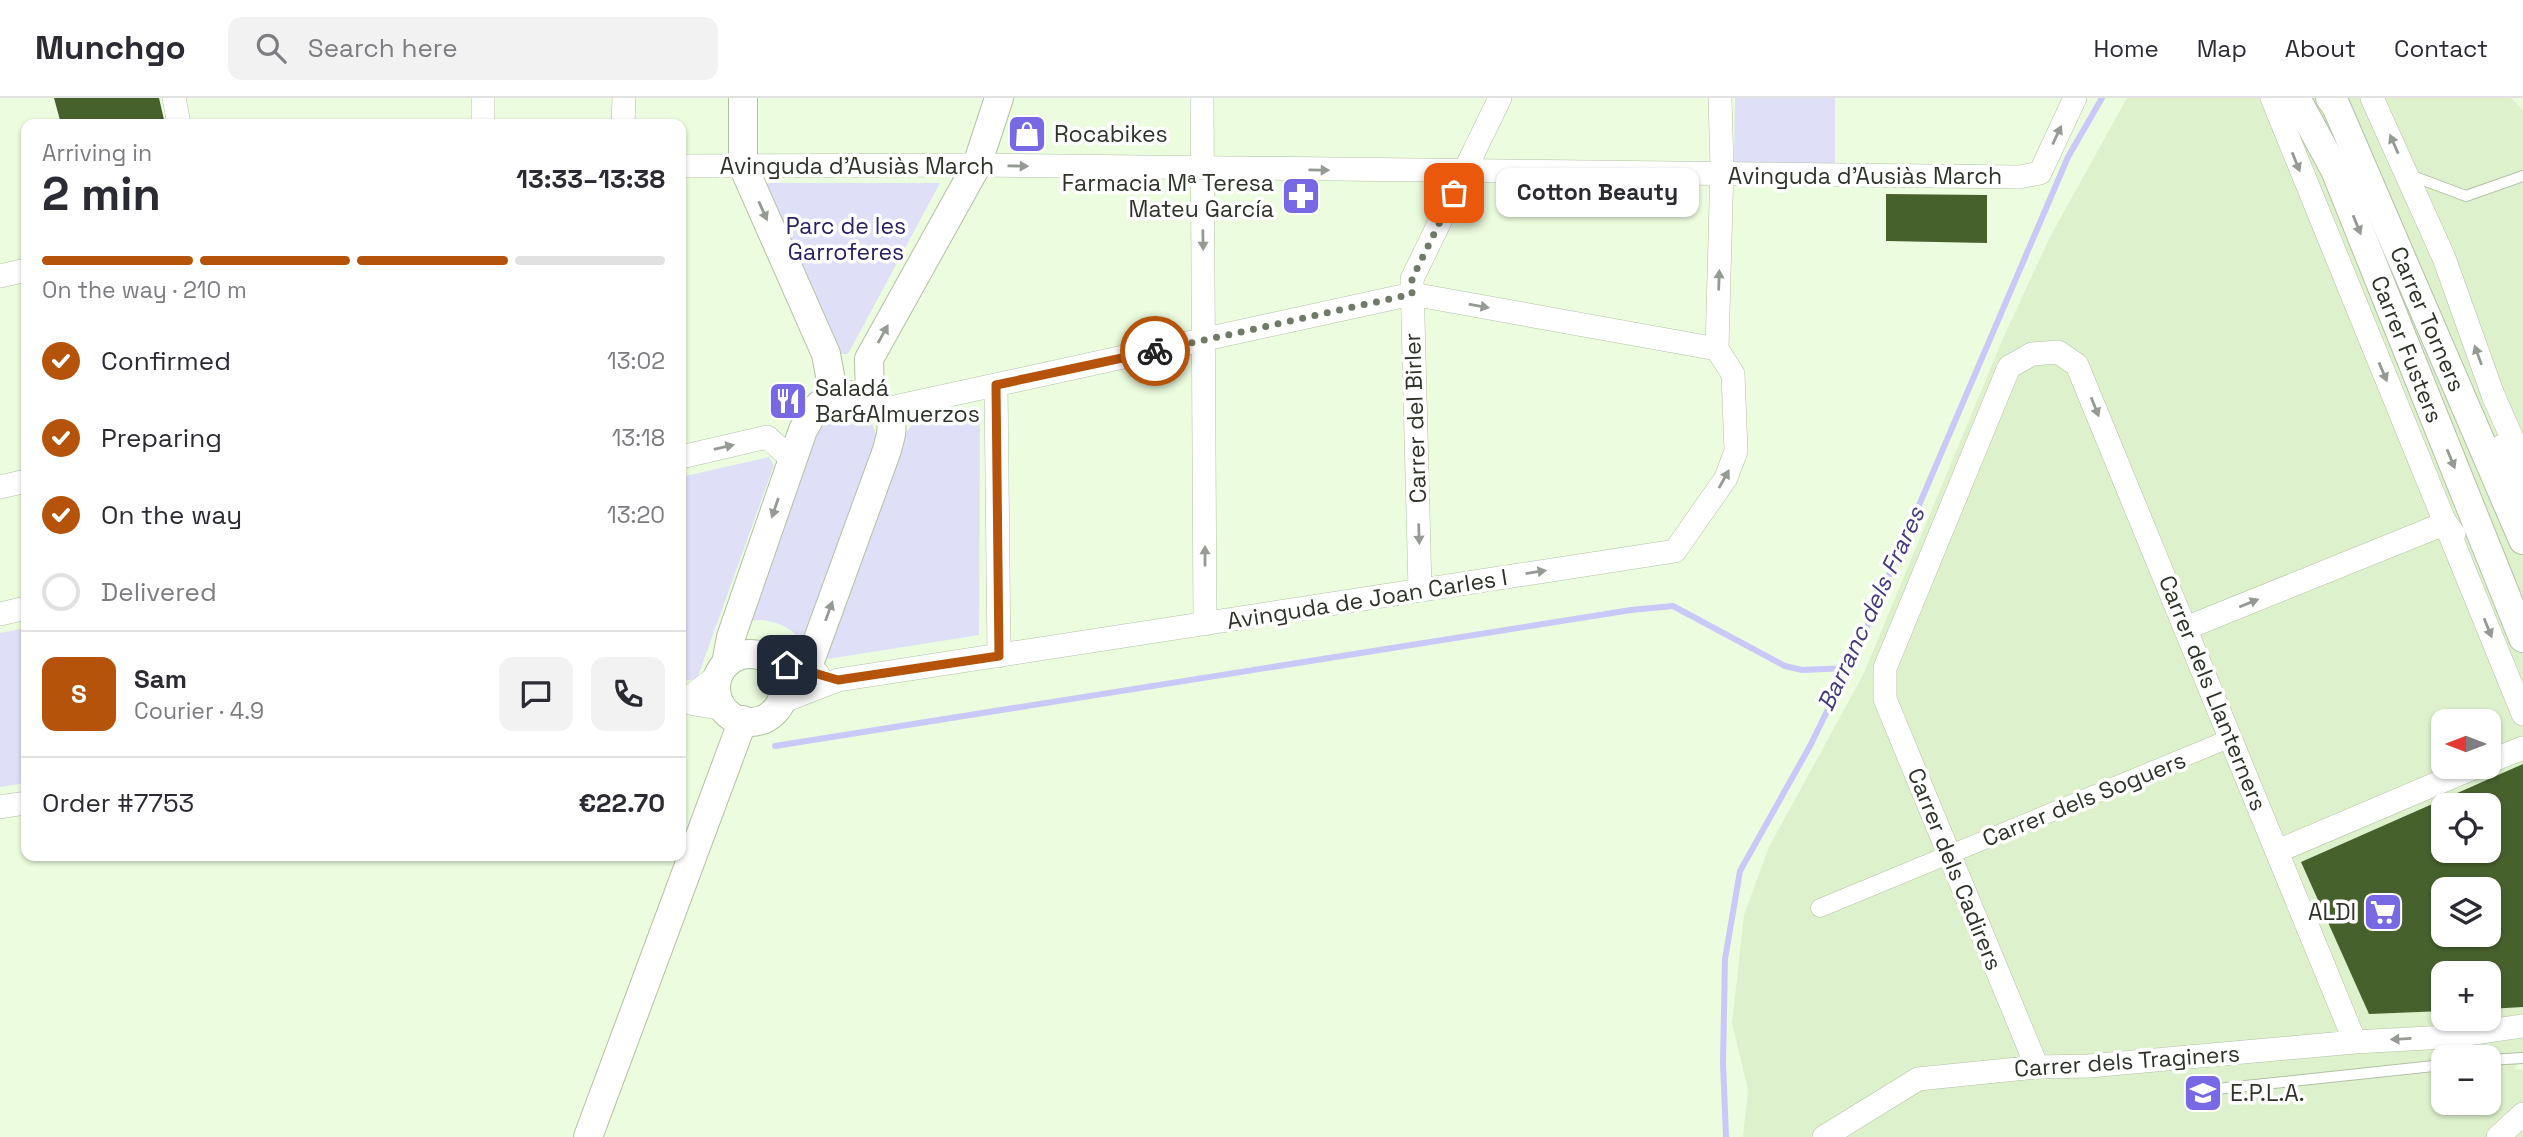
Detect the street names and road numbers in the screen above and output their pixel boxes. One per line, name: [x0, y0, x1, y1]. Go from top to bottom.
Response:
street label: Avinguda d'Ausiàs March: [720, 151, 994, 181]
street label: Avinguda d'Ausiàs March: [1728, 161, 2002, 191]
street label: Carrer Torners: [2383, 242, 2472, 396]
street label: Carrer Fusters: [2364, 271, 2450, 427]
street label: Carrer del Birler: [1397, 332, 1433, 504]
street label: Avinguda de Joan Carles I: [1225, 562, 1509, 636]
street label: Carrer dels Llanterners: [2152, 571, 2274, 815]
street label: Carrer dels Soguers: [1978, 745, 2190, 853]
street label: Carrer dels Cadirers: [1901, 763, 2009, 975]
street label: Carrer dels Traginers: [2013, 1038, 2241, 1084]

